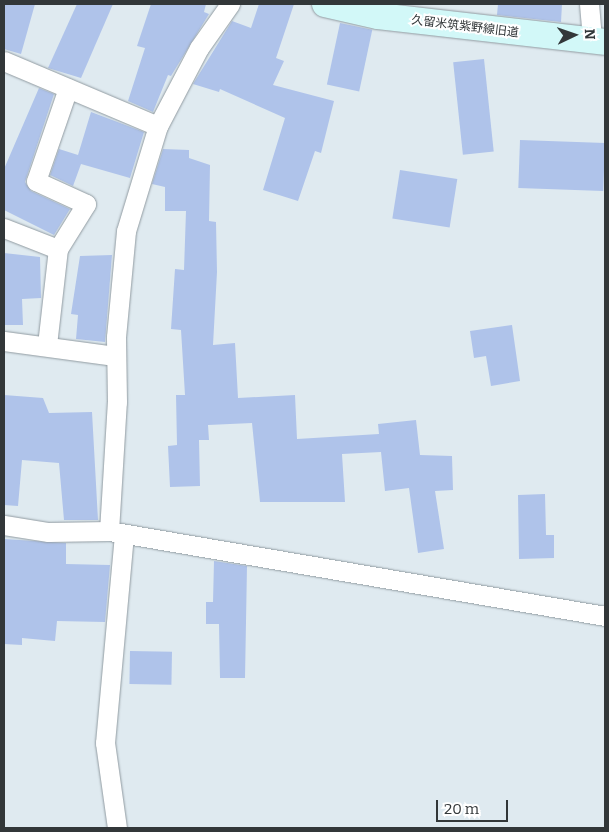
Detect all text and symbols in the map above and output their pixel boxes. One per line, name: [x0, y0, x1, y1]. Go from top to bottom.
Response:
north arrow: [549, 10, 599, 60]
street label: 久留米筑紫野線旧道: [411, 13, 519, 41]
text: N: [581, 28, 598, 40]
scale bar: [439, 790, 512, 822]
text: 20 m: [444, 800, 479, 818]

